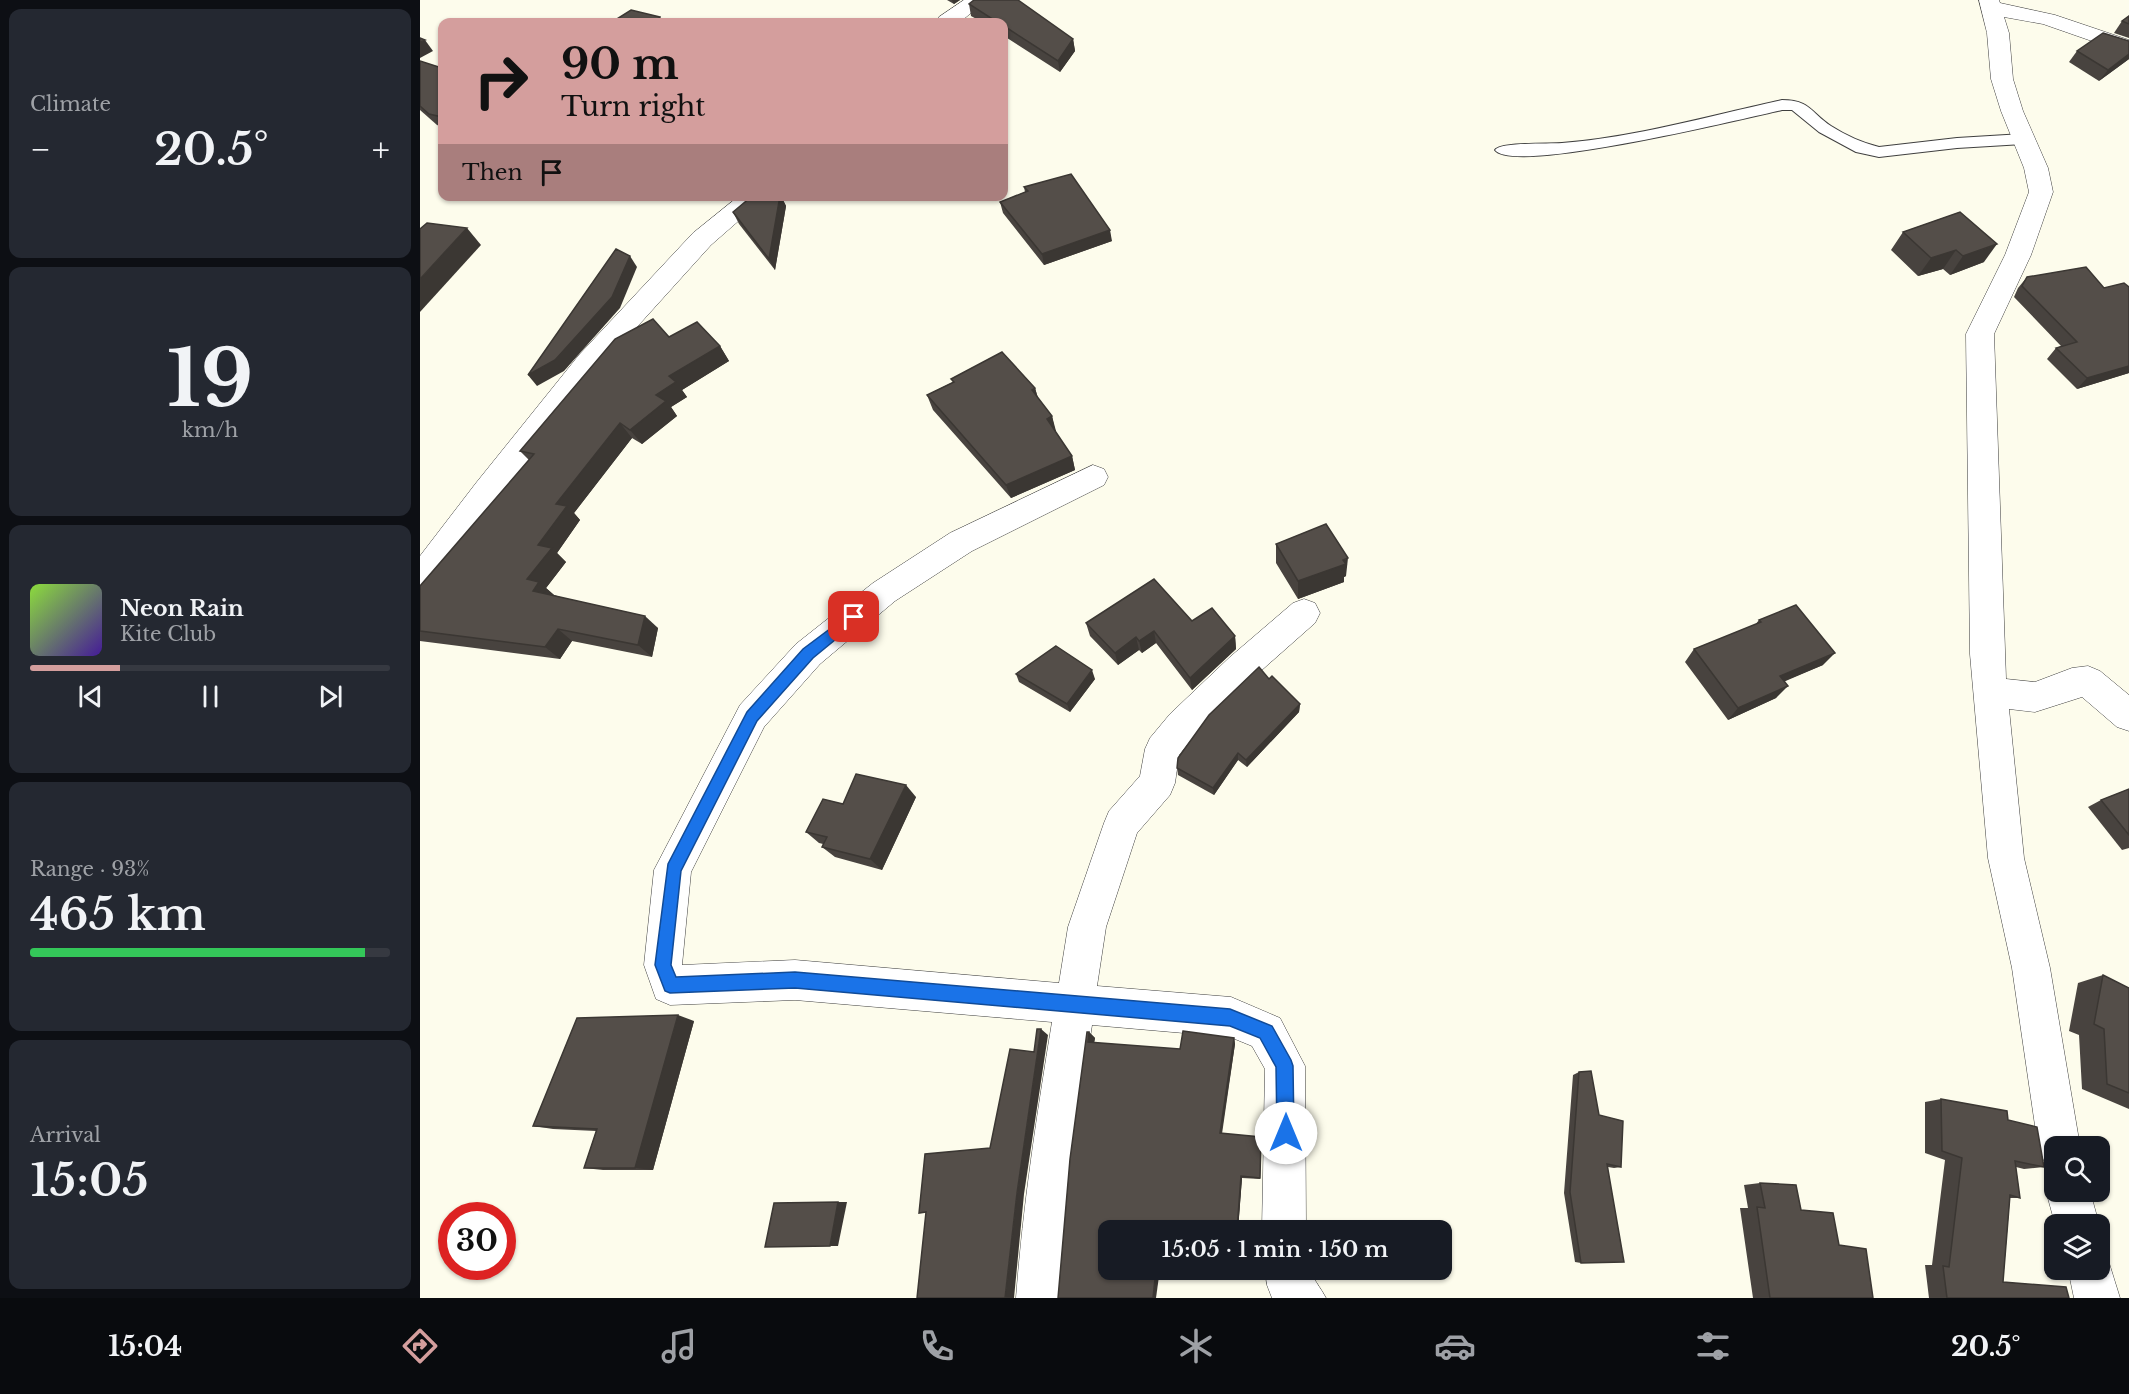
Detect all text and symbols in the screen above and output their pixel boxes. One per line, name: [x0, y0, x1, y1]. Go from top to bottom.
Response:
text: 90 m: [561, 38, 679, 90]
icon: right: [462, 42, 540, 120]
text: Turn right: [561, 90, 705, 123]
text: Climate: [30, 92, 111, 116]
text: 20.5°: [154, 121, 269, 177]
text: −: [30, 129, 51, 170]
text: +: [372, 129, 390, 170]
icon: arrive: [535, 156, 568, 189]
text: Then: [462, 159, 523, 186]
text: 19: [167, 330, 253, 427]
text: km/h: [182, 418, 238, 442]
pin: [828, 591, 879, 642]
text: Neon Rain: [120, 595, 244, 622]
icon: arrive: [837, 600, 870, 633]
text: Kite Club: [120, 622, 216, 646]
icon: previous: [74, 680, 107, 713]
icon: pause: [194, 680, 227, 713]
icon: next: [314, 680, 347, 713]
text: Range · 93%: [30, 857, 150, 881]
text: 465 km: [30, 886, 206, 942]
position arrow: [1254, 1101, 1318, 1165]
text: Arrival: [30, 1123, 101, 1147]
map controls: [2044, 1136, 2110, 1280]
button: search: [2044, 1136, 2110, 1202]
text: 15:05: [30, 1152, 149, 1208]
speed limit sign: 30: [438, 1202, 516, 1280]
button: layers: [2044, 1214, 2110, 1280]
text: 15:05 · 1 min · 150 m: [1162, 1236, 1388, 1263]
icon: directions: [399, 1325, 441, 1367]
icon: music: [658, 1325, 700, 1367]
icon: phone: [916, 1325, 958, 1367]
icon: climate: [1175, 1325, 1217, 1367]
icon: car: [1434, 1325, 1476, 1367]
icon: filters: [1692, 1325, 1734, 1367]
text: 15:04: [108, 1330, 182, 1363]
text: 20.5°: [1951, 1330, 2021, 1363]

